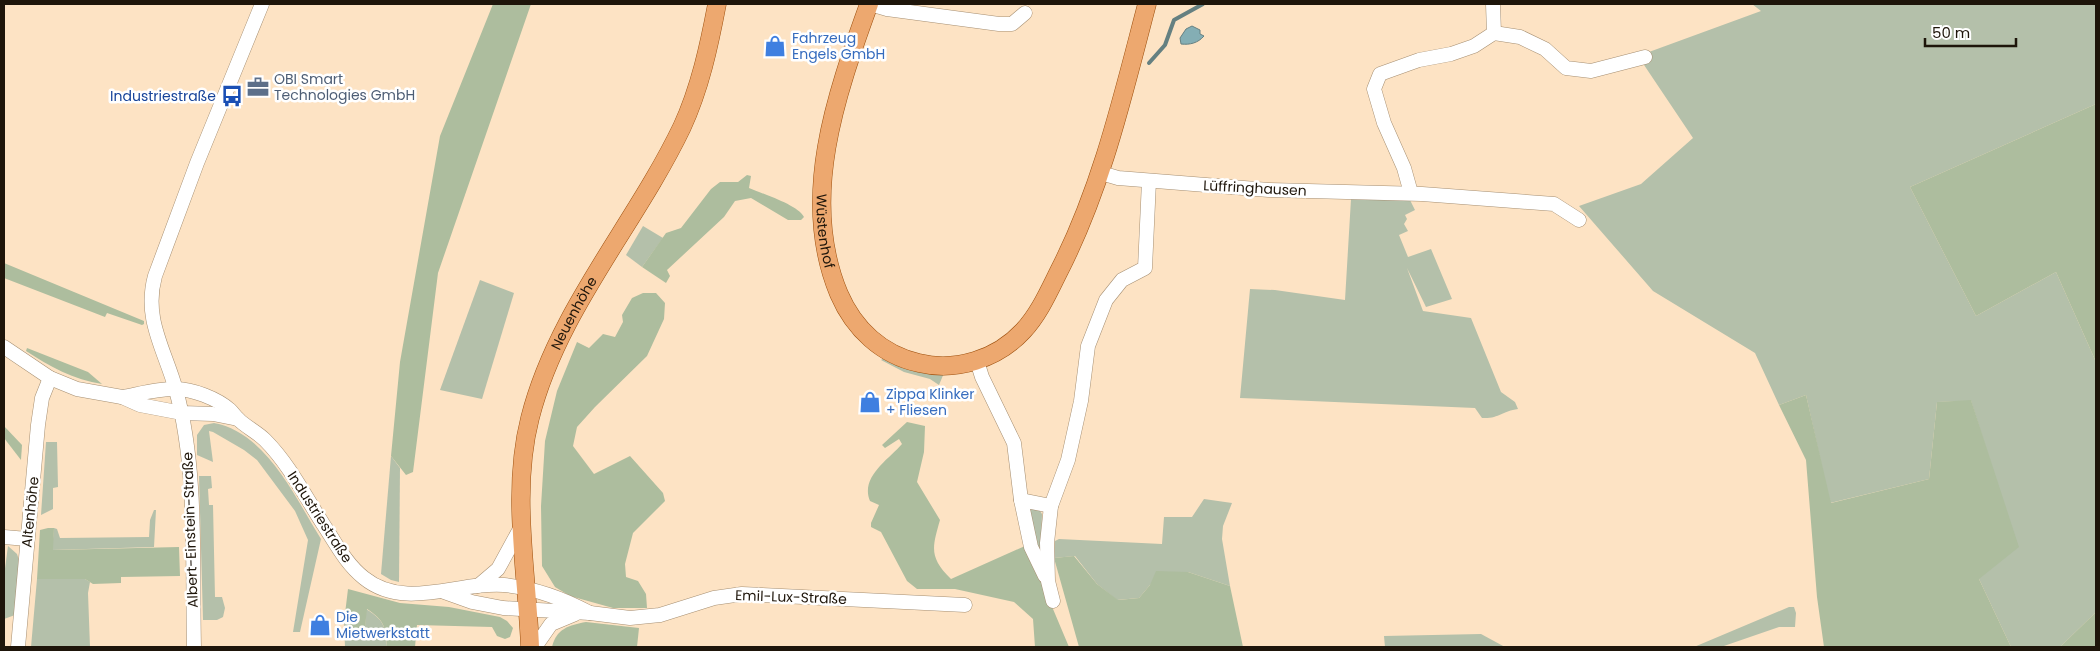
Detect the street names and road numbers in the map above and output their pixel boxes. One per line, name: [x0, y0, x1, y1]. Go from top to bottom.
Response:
street label: Lüffringhausen: [1203, 175, 1307, 201]
street label: Wüstenhof: [812, 194, 840, 271]
street label: Neuenhöhe: [546, 272, 602, 353]
street label: Albert-Einstein-Straße: [177, 451, 203, 608]
street label: Industriestraße: [283, 467, 357, 567]
street label: Altenhöhe: [16, 475, 44, 548]
street label: Emil-Lux-Straße: [735, 585, 848, 609]

